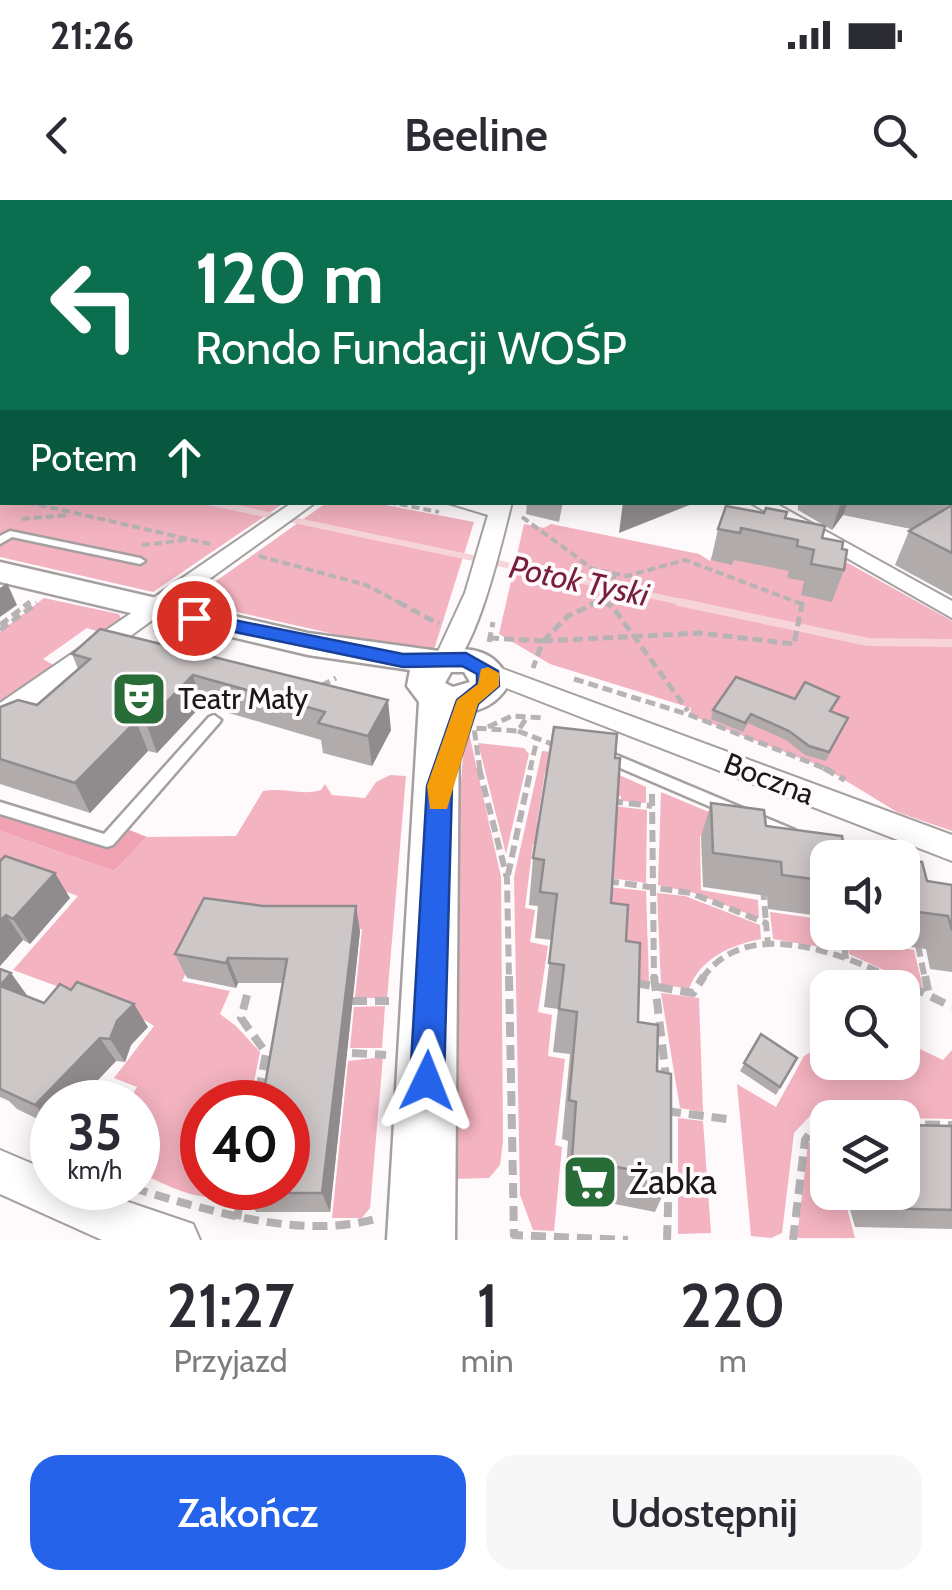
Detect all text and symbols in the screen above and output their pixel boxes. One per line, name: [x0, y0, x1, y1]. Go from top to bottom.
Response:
text: 21:26: [50, 12, 134, 59]
icon: back: [30, 108, 85, 163]
text: Beeline: [404, 108, 548, 162]
icon: search: [867, 108, 922, 163]
text: 120 m: [195, 235, 384, 321]
icon: left: [30, 240, 160, 370]
text: Rondo Fundacji WOŚP: [195, 321, 627, 375]
icon: ahead: [157, 430, 212, 485]
text: Potem: [30, 434, 137, 481]
water label: Potok Tyski: [506, 547, 654, 615]
pin: [152, 576, 237, 661]
icon: arrive: [167, 591, 222, 646]
theatre icon: Teatr Mały: [109, 669, 169, 729]
place label: Teatr Mały: [178, 680, 308, 717]
street label: Boczna: [719, 745, 820, 813]
map controls: [810, 840, 920, 1210]
button: sound: [810, 840, 920, 950]
button: search: [810, 970, 920, 1080]
position arrow: [375, 1029, 479, 1133]
speed limit sign: 40: [180, 1080, 310, 1210]
button: layers: [810, 1100, 920, 1210]
text: 35: [68, 1102, 122, 1163]
supermarket icon: Żabka: [560, 1152, 620, 1212]
text: km/h: [68, 1155, 122, 1185]
place label: Żabka: [629, 1160, 717, 1203]
text: 21:27: [166, 1269, 294, 1342]
text: 1: [477, 1269, 498, 1342]
text: 220: [680, 1269, 786, 1342]
text: Przyjazd: [173, 1341, 287, 1380]
text: min: [461, 1341, 514, 1380]
text: m: [719, 1341, 747, 1380]
button: Zakończ: [30, 1455, 466, 1570]
button: Udostępnij: [486, 1455, 922, 1570]

